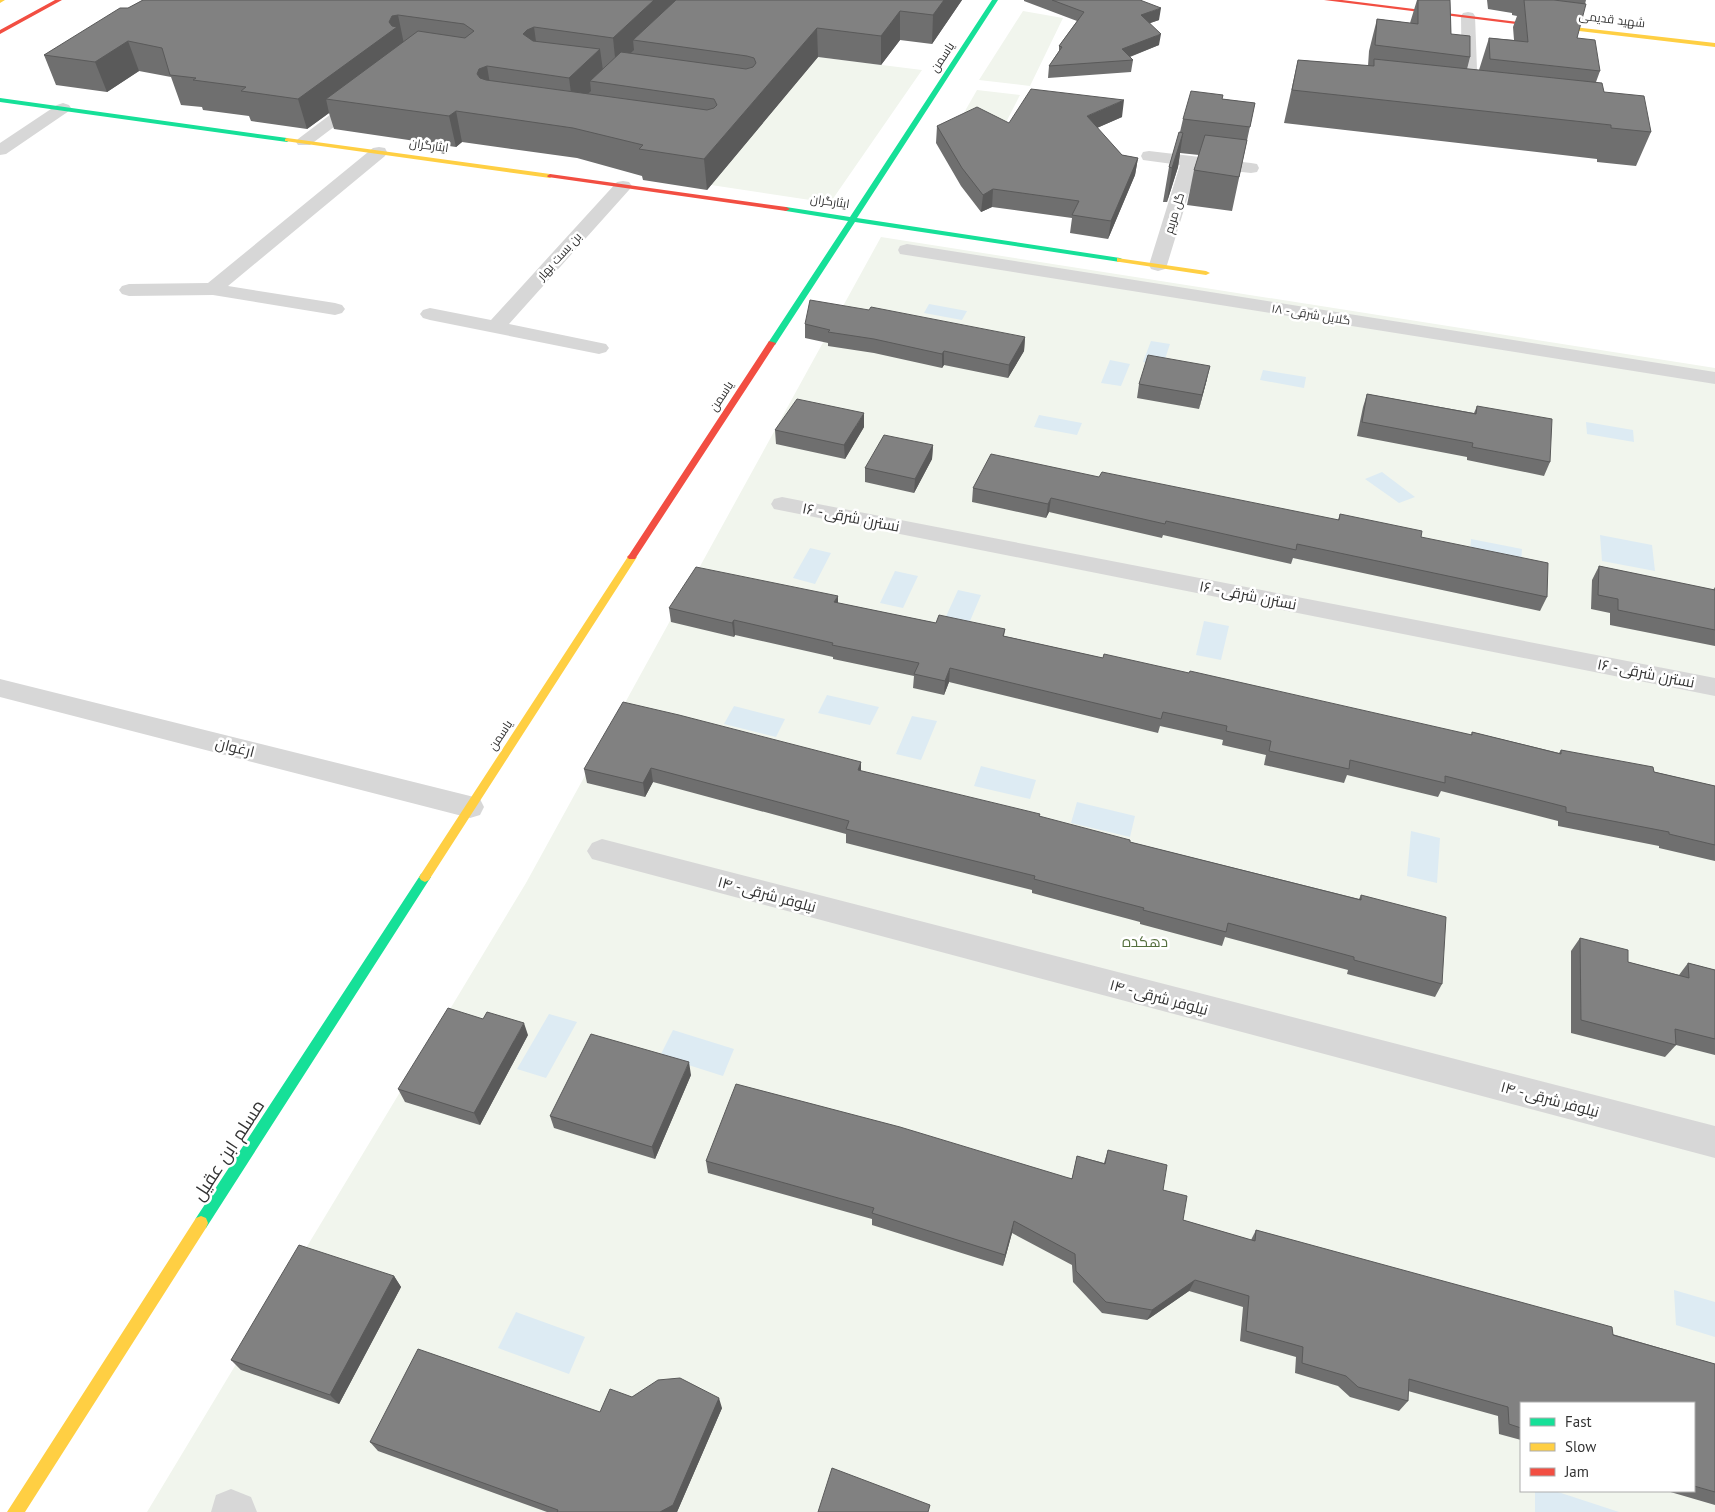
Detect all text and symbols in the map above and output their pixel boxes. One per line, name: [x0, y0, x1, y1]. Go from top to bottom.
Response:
street label: شهید قدیمی: [1578, 7, 1646, 31]
street label: یاسمن: [927, 38, 958, 75]
street label: ایثارگران: [408, 135, 450, 155]
street label: ایثارگران: [809, 191, 851, 211]
street label: گل مریم: [1161, 191, 1188, 236]
street label: بن بست بهار: [533, 229, 584, 284]
street label: گلایل شرقی - ۱۸: [1270, 300, 1352, 328]
street label: یاسمن: [706, 377, 737, 414]
street label: نسترن شرقی - ۱۶: [801, 498, 901, 537]
street label: نسترن شرقی - ۱۶: [1198, 576, 1298, 615]
street label: نسترن شرقی - ۱۶: [1596, 654, 1696, 693]
street label: یاسمن: [485, 716, 516, 753]
street label: ارغوان: [213, 733, 256, 762]
street label: نیلوفر شرقی - ۱۴: [716, 872, 818, 917]
park label: دهکده: [1122, 932, 1168, 951]
street label: نیلوفر شرقی - ۱۴: [1108, 975, 1210, 1020]
street label: نیلوفر شرقی - ۱۴: [1499, 1077, 1601, 1122]
street label: مسلم ابن عقیل: [187, 1095, 270, 1206]
legend: [1520, 1402, 1695, 1492]
text: Fast: [1565, 1412, 1592, 1431]
text: Slow: [1565, 1437, 1596, 1456]
text: Jam: [1564, 1462, 1589, 1481]

